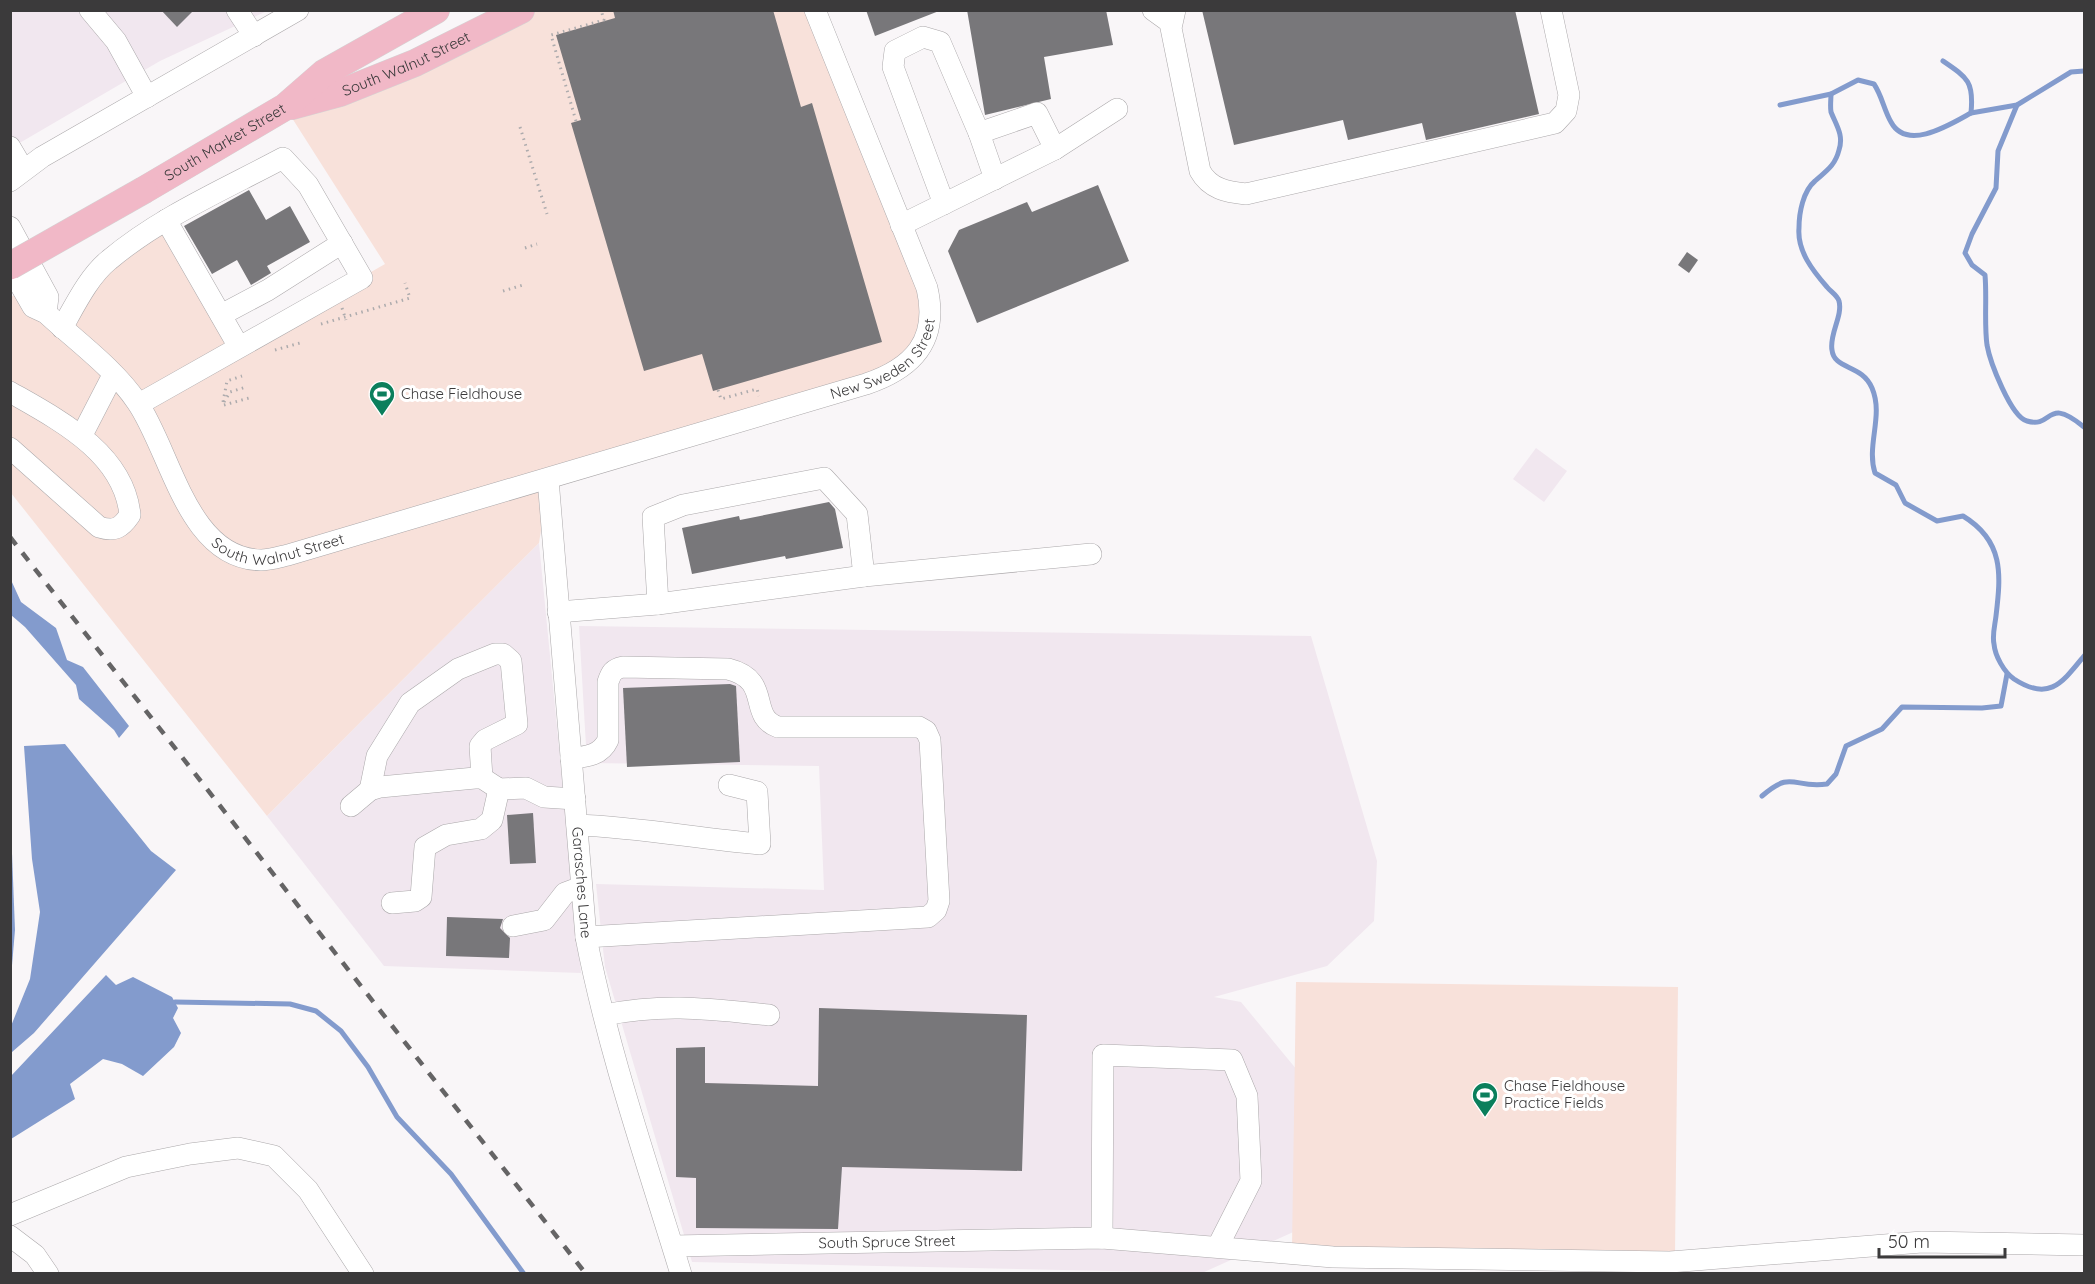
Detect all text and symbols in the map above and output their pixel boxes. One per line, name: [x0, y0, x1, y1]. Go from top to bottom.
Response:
street label: South Walnut Street: [339, 27, 473, 100]
street label: South Market Street: [161, 99, 289, 185]
street label: New Sweden Street: [828, 317, 939, 403]
sports icon: Chase Fieldhouse: [367, 379, 397, 417]
place label: Chase Fieldhouse: [401, 384, 522, 403]
street label: South Walnut Street: [209, 526, 347, 546]
text: South Walnut Street: [208, 529, 346, 569]
street label: Garasches Lane: [568, 826, 596, 939]
place label: Chase Fieldhouse Practice Fields: [1504, 1076, 1625, 1112]
sports icon: Chase Fieldhouse Practice Fields: [1470, 1080, 1500, 1118]
scale bar: [1879, 1221, 2005, 1259]
text: 50 m: [1888, 1230, 1930, 1253]
street label: South Spruce Street: [818, 1231, 956, 1252]

